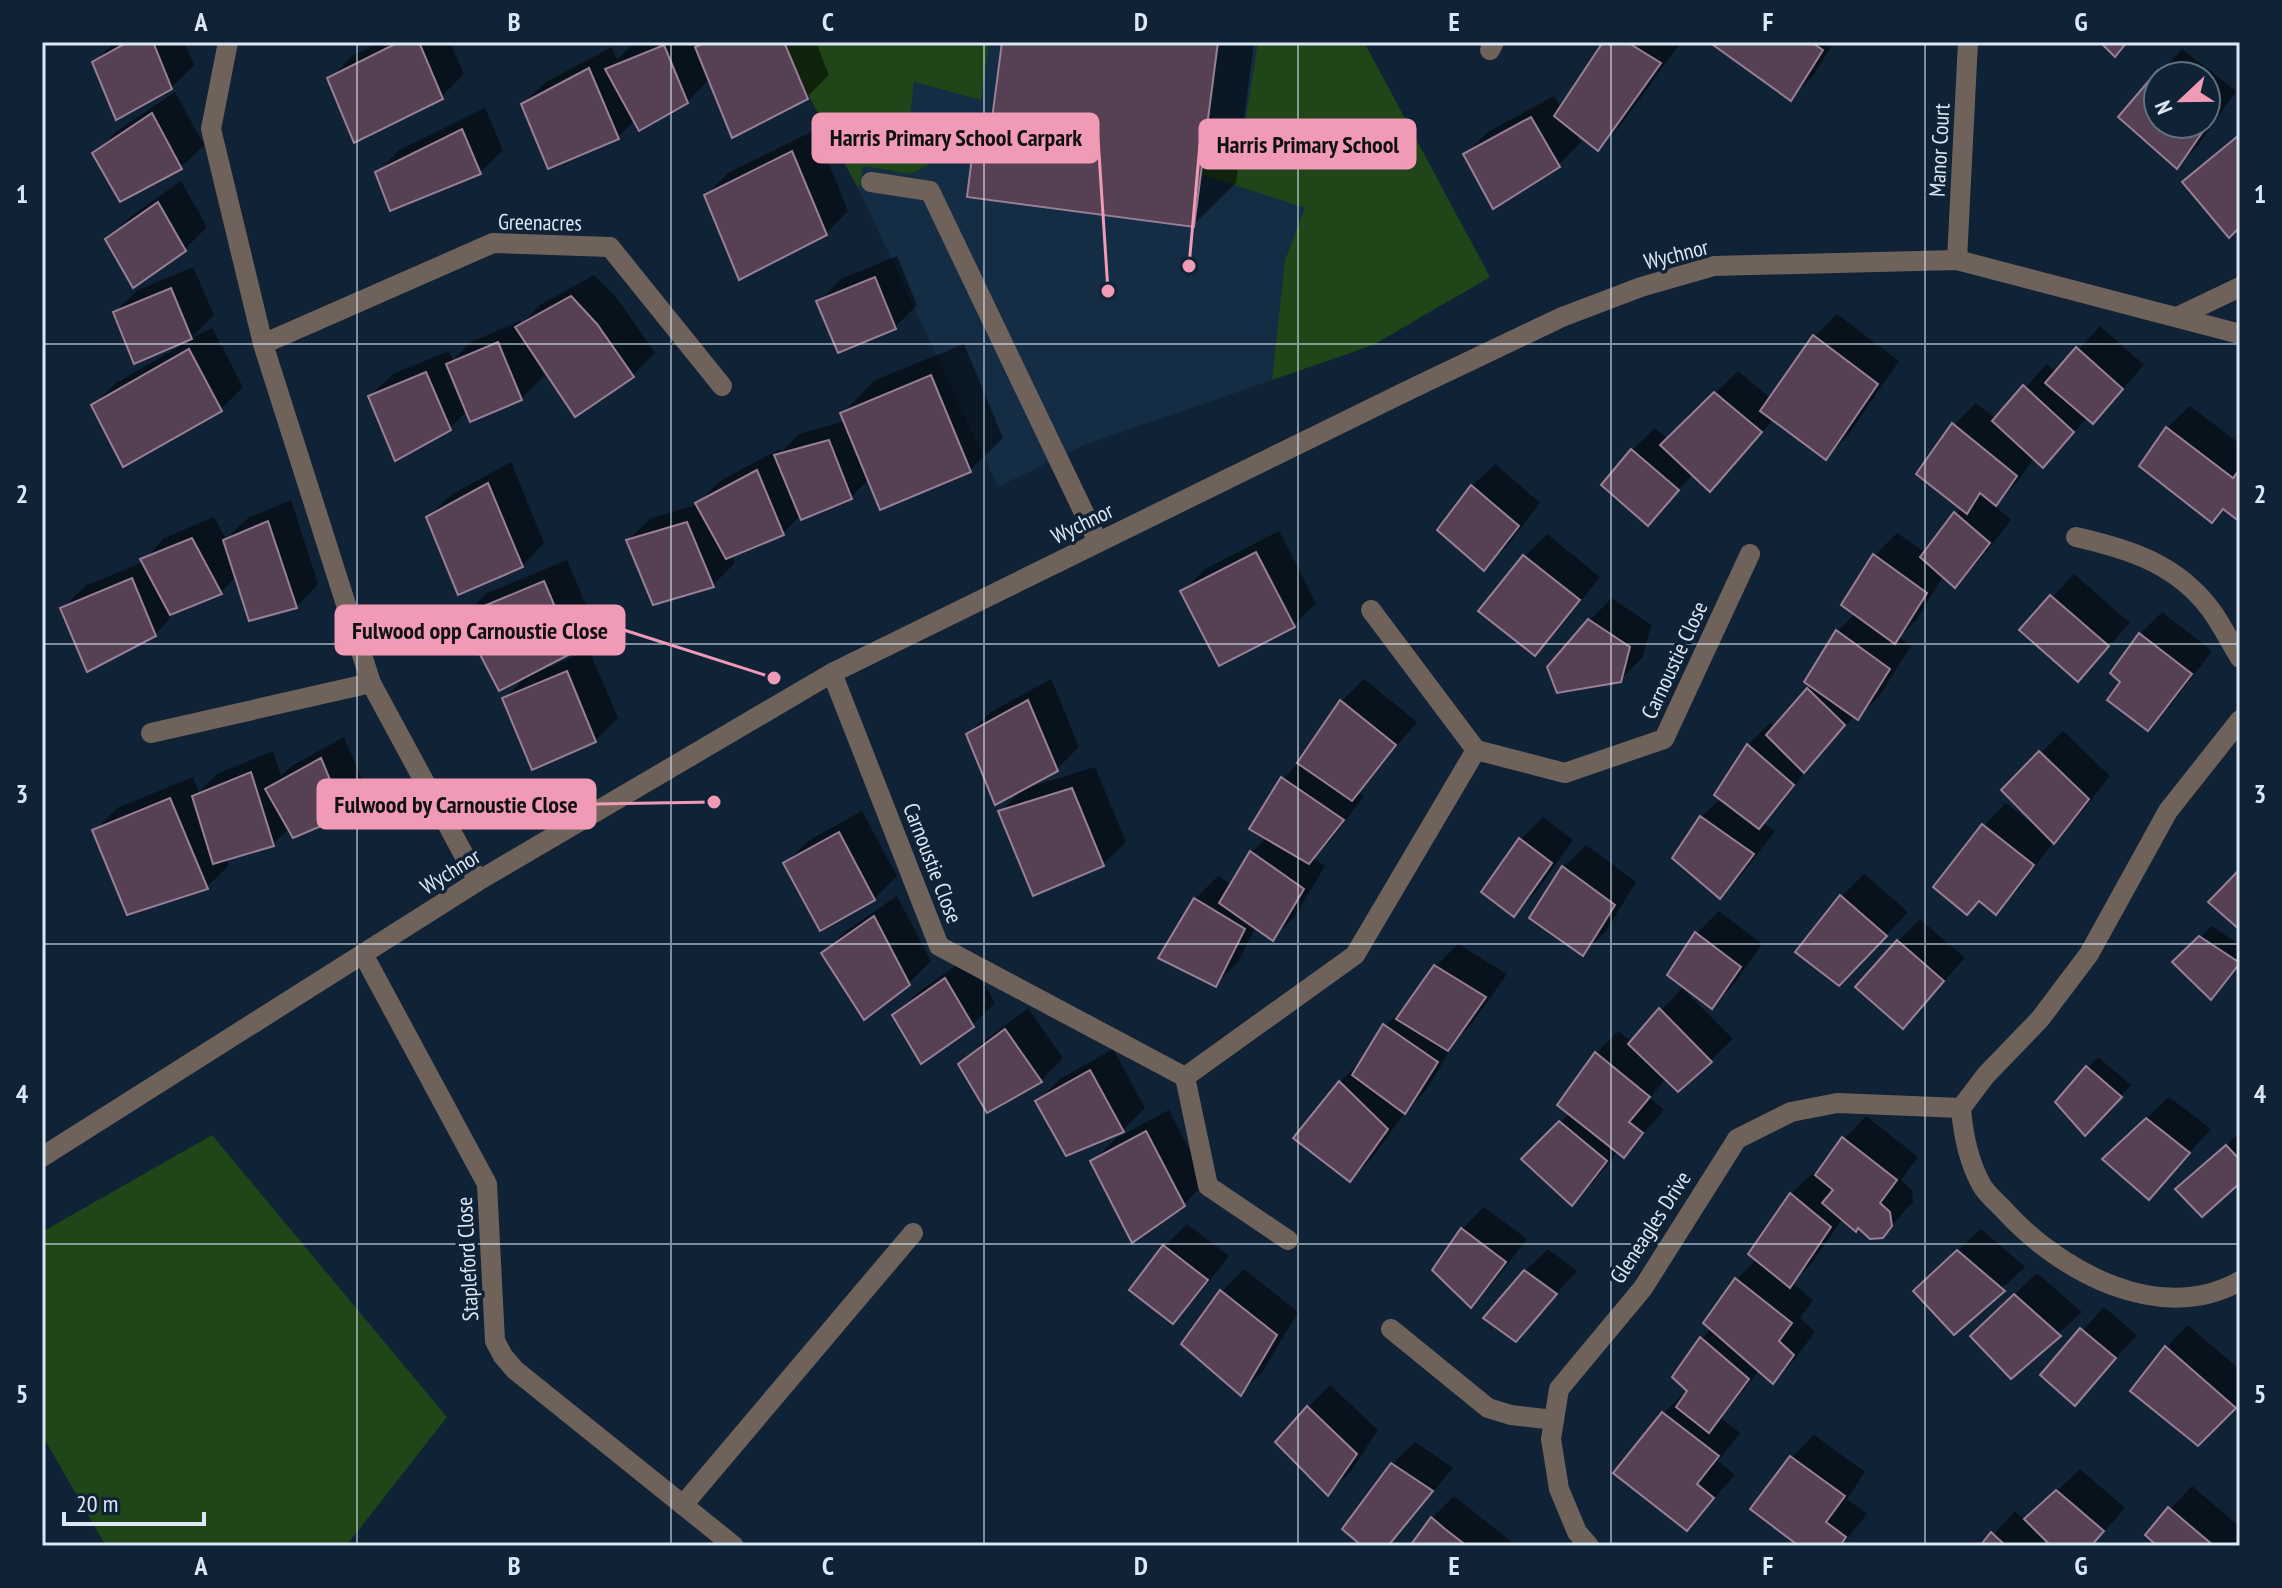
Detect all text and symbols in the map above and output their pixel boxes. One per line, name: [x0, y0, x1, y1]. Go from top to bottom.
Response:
text: A: [193, 5, 208, 38]
text: B: [508, 5, 521, 38]
text: C: [822, 5, 834, 38]
text: D: [1134, 5, 1148, 38]
text: E: [1448, 5, 1460, 38]
text: F: [1763, 5, 1774, 38]
text: G: [2074, 5, 2088, 38]
north arrow: [2142, 60, 2222, 140]
text: N: [2148, 97, 2179, 118]
street label: Manor Court: [1923, 102, 1955, 198]
callout: Harris Primary School Carpark: [813, 114, 1098, 162]
callout: Harris Primary School: [1200, 120, 1415, 168]
text: Harris Primary School Carpark: [830, 122, 1082, 153]
text: Harris Primary School: [1217, 129, 1399, 160]
text: 1: [16, 177, 28, 210]
text: 1: [2254, 177, 2266, 210]
street label: Greenacres: [498, 207, 582, 237]
street label: Wychnor: [1641, 232, 1711, 276]
text: 2: [16, 477, 28, 510]
text: 2: [2254, 477, 2266, 510]
street label: Wychnor: [1046, 496, 1118, 550]
street label: Carnoustie Close: [1635, 597, 1713, 723]
callout: Fulwood opp Carnoustie Close: [336, 606, 624, 654]
text: Fulwood opp Carnoustie Close: [352, 615, 608, 646]
text: 3: [16, 777, 28, 810]
text: 3: [2254, 777, 2266, 810]
callout: Fulwood by Carnoustie Close: [318, 780, 595, 828]
text: Fulwood by Carnoustie Close: [334, 789, 578, 820]
street label: Carnoustie Close: [897, 799, 969, 927]
street label: Wychnor: [415, 842, 485, 900]
text: 4: [16, 1077, 29, 1110]
text: 4: [2254, 1077, 2267, 1110]
street label: Gleneagles Drive: [1603, 1166, 1697, 1288]
street label: Stapleford Close: [450, 1196, 484, 1322]
text: 5: [16, 1377, 28, 1410]
text: 5: [2254, 1377, 2266, 1410]
scale bar: [64, 1476, 204, 1526]
text: 20 m: [76, 1488, 118, 1519]
text: A: [193, 1549, 208, 1582]
text: B: [508, 1549, 521, 1582]
text: C: [822, 1549, 834, 1582]
text: D: [1134, 1549, 1148, 1582]
text: E: [1448, 1549, 1460, 1582]
text: F: [1763, 1549, 1774, 1582]
text: G: [2074, 1549, 2088, 1582]

